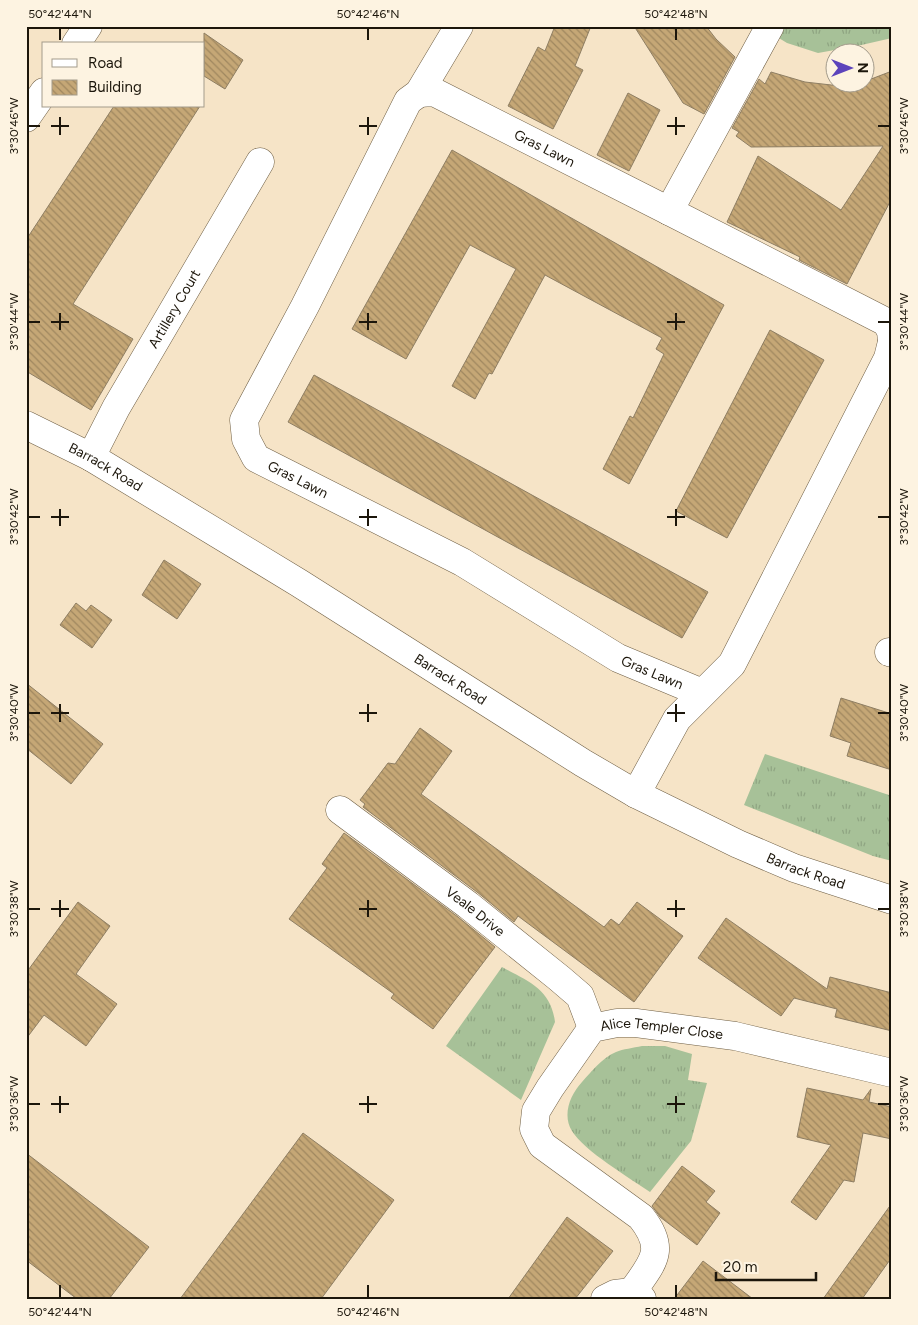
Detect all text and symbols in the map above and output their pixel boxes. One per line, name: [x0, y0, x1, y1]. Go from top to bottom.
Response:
text: 50°42'44"N: [28, 7, 92, 21]
text: 50°42'46"N: [337, 7, 399, 21]
text: 50°42'48"N: [644, 7, 708, 21]
legend: [42, 42, 205, 108]
north arrow: [826, 42, 876, 92]
text: Road: [88, 54, 123, 72]
text: N: [854, 63, 871, 73]
text: Building: [88, 78, 142, 96]
text: 3°30'46"W: [7, 97, 21, 155]
text: 3°30'46"W: [897, 97, 911, 155]
street label: Gras Lawn: [511, 126, 578, 170]
street label: Artillery Court: [144, 266, 204, 351]
text: 3°30'44"W: [7, 293, 21, 351]
text: 3°30'44"W: [897, 293, 911, 351]
street label: Barrack Road: [66, 439, 146, 495]
street label: Gras Lawn: [265, 457, 331, 502]
text: 3°30'42"W: [7, 488, 21, 546]
text: 3°30'42"W: [897, 488, 911, 546]
street label: Barrack Road: [411, 650, 490, 708]
street label: Gras Lawn: [619, 652, 686, 693]
text: 3°30'40"W: [7, 683, 21, 742]
text: 3°30'40"W: [897, 683, 911, 742]
street label: Barrack Road: [764, 849, 847, 893]
text: 3°30'38"W: [7, 880, 21, 937]
text: 3°30'38"W: [897, 880, 911, 937]
street label: Veale Drive: [442, 883, 509, 940]
street label: Alice Templer Close: [599, 1014, 724, 1043]
text: 3°30'36"W: [7, 1075, 21, 1132]
text: 3°30'36"W: [897, 1075, 911, 1132]
scale bar: [716, 1250, 816, 1282]
text: 20 m: [723, 1258, 757, 1276]
text: 50°42'44"N: [28, 1305, 92, 1319]
text: 50°42'46"N: [337, 1305, 399, 1319]
text: 50°42'48"N: [644, 1305, 708, 1319]

